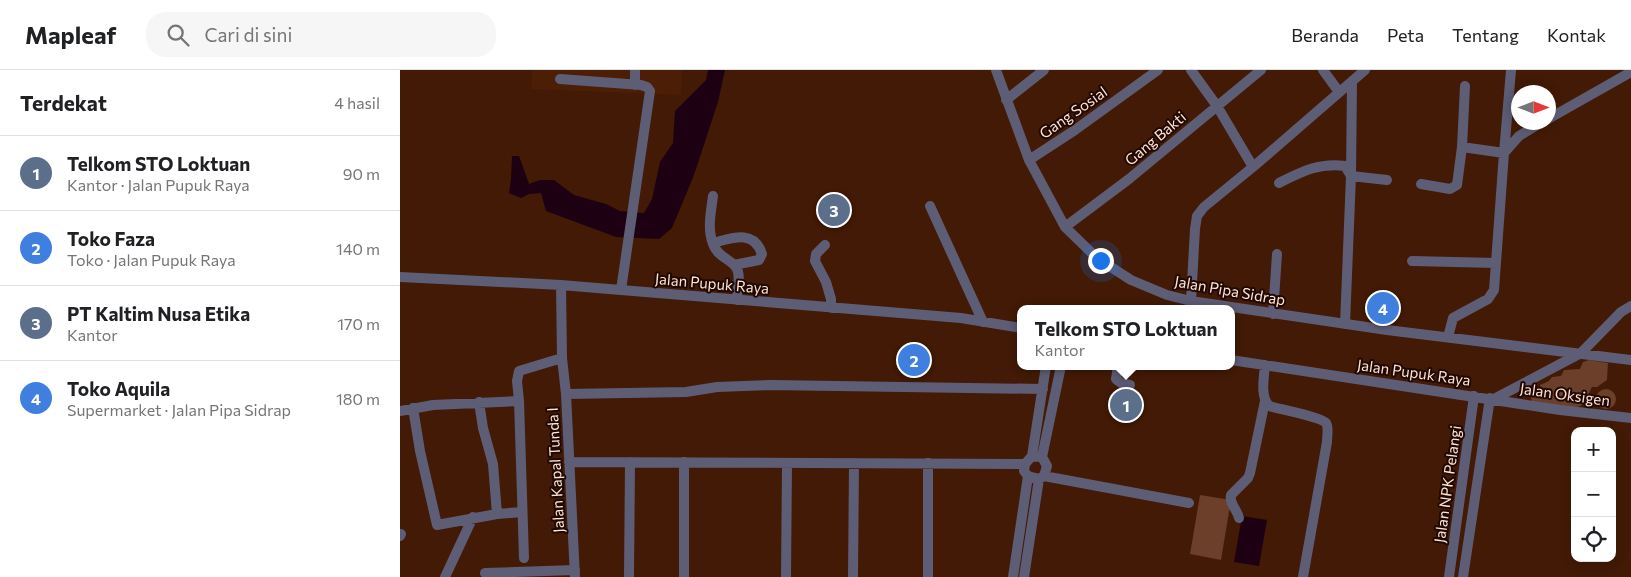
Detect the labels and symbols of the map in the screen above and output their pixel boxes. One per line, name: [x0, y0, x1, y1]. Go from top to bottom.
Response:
street label: Gang Sosial: [1036, 82, 1110, 142]
north arrow: [1511, 85, 1556, 130]
street label: Gang Bakti: [1121, 107, 1189, 169]
pin: 3: [818, 191, 850, 229]
your location: [1088, 248, 1114, 274]
street label: Jalan Pupuk Raya: [654, 269, 770, 297]
street label: Jalan Pipa Sidrap: [1173, 271, 1287, 309]
pin: 4: [1367, 289, 1399, 327]
pin: 2: [898, 341, 930, 379]
street label: Jalan Pupuk Raya: [1356, 355, 1472, 389]
street label: Jalan Oksigen: [1519, 379, 1611, 409]
pin: 1: [1110, 386, 1142, 424]
street label: Jalan Kapal Tunda I: [543, 407, 567, 533]
street label: Jalan NPK Pelangi: [1430, 424, 1464, 544]

